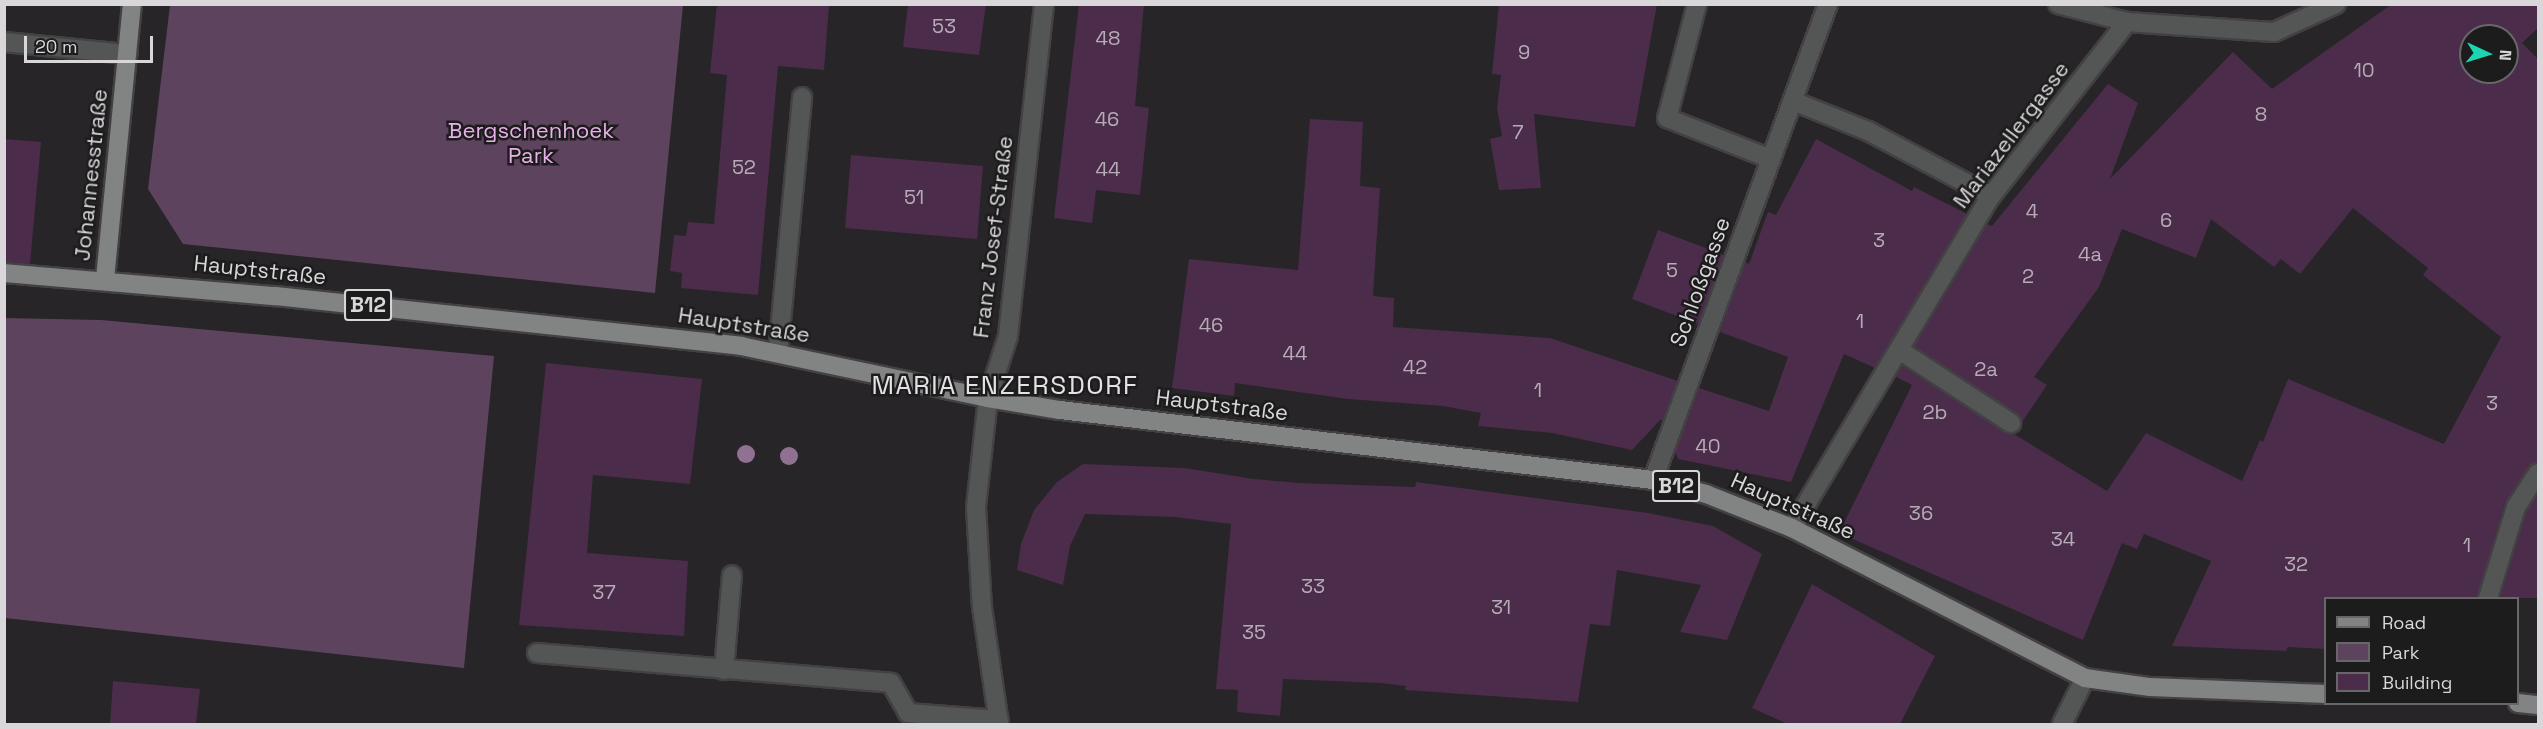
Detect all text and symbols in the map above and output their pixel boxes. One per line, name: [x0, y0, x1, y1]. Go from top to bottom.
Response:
house number: 53: [932, 14, 956, 38]
scale bar: [27, 24, 156, 62]
north arrow: [2459, 24, 2519, 84]
house number: 48: [1096, 26, 1120, 50]
text: 20 m: [35, 35, 78, 58]
house number: 9: [1518, 40, 1530, 64]
text: N: [2495, 49, 2516, 61]
street label: Mariazellergasse: [1947, 57, 2075, 213]
house number: 10: [2353, 58, 2375, 82]
street label: Johannesstraße: [69, 88, 113, 262]
house number: 8: [2255, 102, 2267, 126]
house number: 46: [1095, 107, 1119, 131]
park label: Bergschenhoek Park: [448, 117, 614, 168]
house number: 7: [1512, 120, 1524, 144]
street label: Franz Josef-Straße: [967, 134, 1019, 340]
house number: 52: [732, 155, 756, 179]
house number: 44: [1096, 157, 1120, 181]
house number: 51: [904, 185, 924, 209]
house number: 4: [2026, 199, 2038, 223]
house number: 6: [2160, 208, 2172, 232]
street label: Schloßgasse: [1664, 214, 1736, 350]
house number: 3: [1873, 228, 1885, 252]
house number: 4a: [2078, 242, 2102, 266]
street label: Hauptstraße: [192, 250, 328, 290]
house number: 5: [1666, 258, 1678, 282]
house number: 2: [2022, 264, 2034, 288]
road number: B12: [344, 287, 392, 323]
street label: Hauptstraße: [676, 302, 812, 348]
house number: 1: [1856, 309, 1864, 333]
house number: 46: [1199, 313, 1223, 337]
house number: 44: [1283, 341, 1307, 365]
house number: 42: [1403, 355, 1427, 379]
house number: 2a: [1974, 357, 1998, 381]
district label: MARIA ENZERSDORF: [871, 370, 1139, 402]
house number: 1: [1534, 378, 1542, 402]
street label: Hauptstraße: [1154, 384, 1290, 426]
house number: 3: [2486, 391, 2498, 415]
house number: 2b: [1923, 400, 1947, 424]
house number: 40: [1695, 434, 1721, 458]
street label: Hauptstraße: [1727, 467, 1859, 545]
road number: B12: [1652, 468, 1700, 504]
house number: 36: [1909, 501, 1933, 525]
house number: 34: [2051, 527, 2075, 551]
house number: 1: [2463, 533, 2471, 557]
house number: 32: [2284, 552, 2308, 576]
house number: 33: [1301, 574, 1325, 598]
house number: 37: [592, 580, 616, 604]
house number: 31: [1491, 595, 1511, 619]
legend: [2324, 597, 2519, 705]
text: Road: [2382, 611, 2426, 634]
house number: 35: [1242, 620, 1266, 644]
text: Park: [2382, 641, 2419, 664]
text: Building: [2382, 671, 2452, 694]

